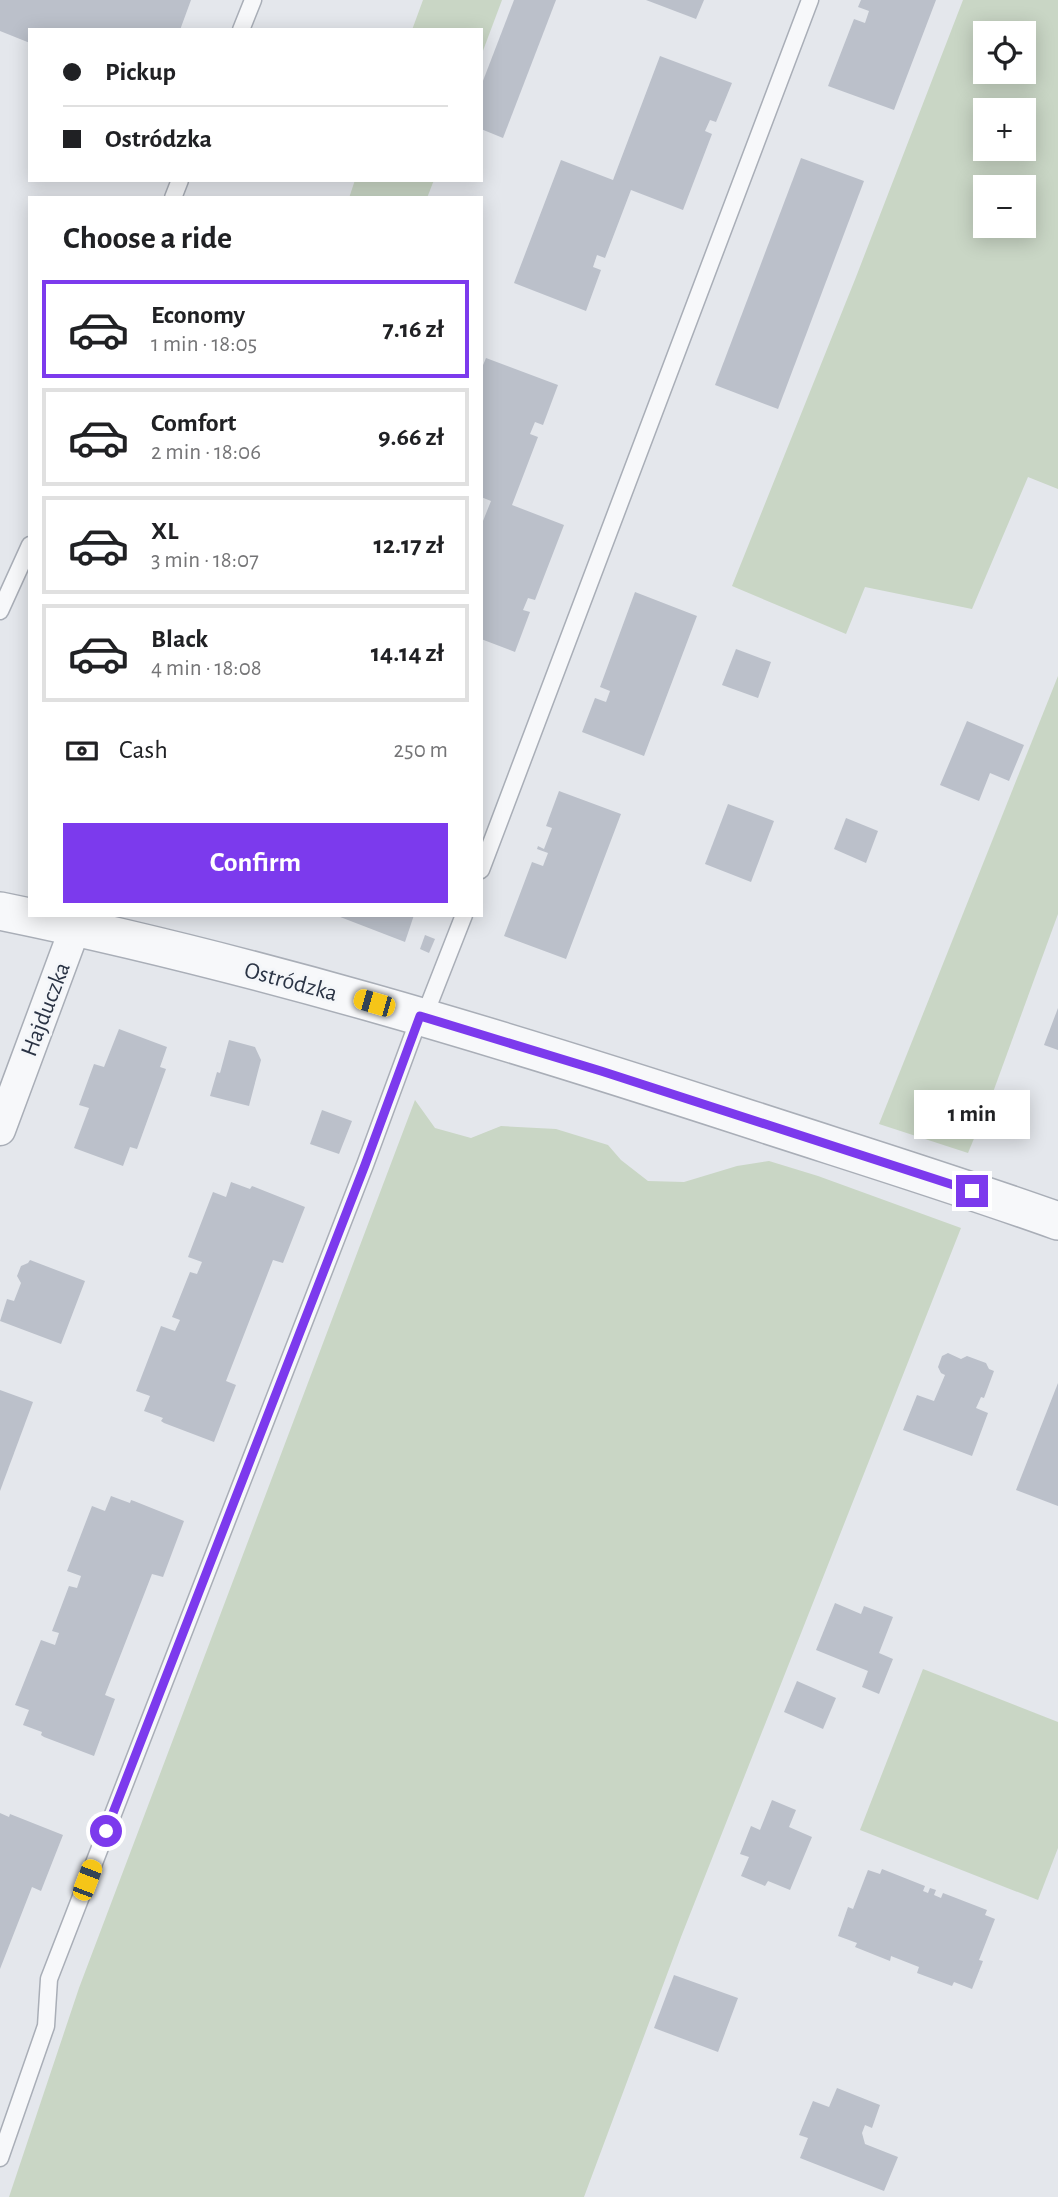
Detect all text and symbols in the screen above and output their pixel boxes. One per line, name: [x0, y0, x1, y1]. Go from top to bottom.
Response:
map controls: [973, 21, 1036, 238]
button: locate: [973, 21, 1036, 84]
text: Pickup: [105, 59, 176, 85]
button: +: [973, 98, 1036, 161]
text: Ostródzka: [105, 126, 212, 152]
button: −: [973, 175, 1036, 238]
text: Choose a ride: [63, 222, 232, 254]
icon: car: [67, 298, 130, 361]
text: Economy: [151, 302, 245, 328]
text: 7.16 zł: [382, 316, 444, 342]
text: 1 min · 18:05: [151, 333, 257, 356]
icon: car: [67, 406, 130, 469]
text: Comfort: [151, 410, 236, 436]
text: 9.66 zł: [378, 424, 444, 450]
text: 2 min · 18:06: [151, 441, 261, 464]
icon: car: [67, 514, 130, 577]
text: XL: [151, 518, 178, 544]
text: 12.17 zł: [373, 532, 444, 558]
text: 3 min · 18:07: [151, 549, 259, 572]
icon: car: [67, 622, 130, 685]
text: Black: [151, 626, 208, 652]
text: 14.14 zł: [371, 640, 444, 666]
text: 4 min · 18:08: [151, 657, 262, 680]
icon: cash: [63, 732, 101, 770]
text: Cash: [119, 737, 168, 763]
text: 250 m: [394, 739, 448, 762]
button: Confirm: [63, 823, 448, 903]
street label: Ostródzka: [242, 958, 340, 1006]
street label: Hajduczka: [17, 959, 75, 1060]
car: [351, 987, 398, 1019]
callout: 1 min: [914, 1090, 1030, 1138]
text: 1 min: [948, 1103, 996, 1126]
route end: [956, 1175, 988, 1207]
route start: [90, 1815, 122, 1847]
car: [70, 1857, 105, 1903]

